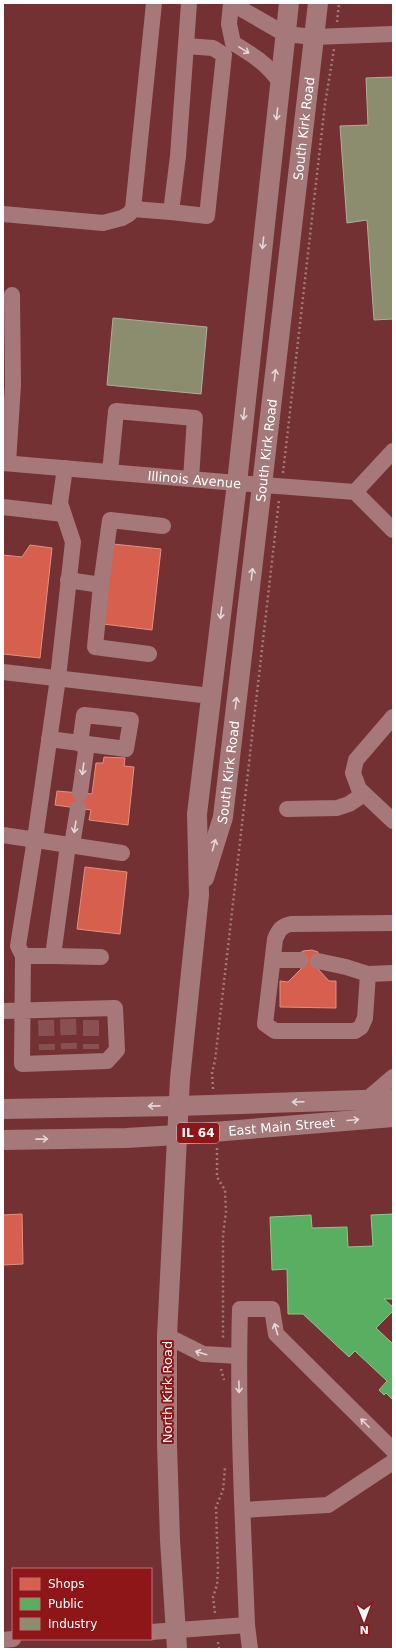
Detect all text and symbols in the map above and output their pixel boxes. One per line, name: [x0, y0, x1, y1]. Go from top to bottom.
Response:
one-way arrow: [238, 46, 250, 54]
street label: South Kirk Road: [290, 76, 317, 181]
one-way arrow: [273, 107, 281, 120]
one-way arrow: [259, 237, 267, 250]
one-way arrow: [271, 369, 279, 382]
street label: South Kirk Road: [253, 398, 279, 503]
one-way arrow: [241, 408, 248, 421]
street label: Illinois Avenue: [147, 468, 242, 491]
one-way arrow: [248, 568, 256, 581]
one-way arrow: [218, 606, 225, 619]
one-way arrow: [232, 697, 240, 710]
street label: South Kirk Road: [214, 720, 242, 826]
one-way arrow: [79, 762, 87, 775]
one-way arrow: [71, 820, 79, 833]
one-way arrow: [211, 838, 218, 851]
one-way arrow: [292, 1098, 305, 1106]
one-way arrow: [148, 1102, 161, 1110]
street label: East Main Street: [228, 1114, 335, 1138]
one-way arrow: [346, 1117, 359, 1124]
road number: IL 64: [177, 1123, 219, 1143]
one-way arrow: [35, 1136, 48, 1143]
one-way arrow: [272, 1323, 279, 1336]
street label: North Kirk Road: [160, 1341, 175, 1443]
one-way arrow: [195, 1349, 208, 1356]
one-way arrow: [235, 1380, 243, 1393]
one-way arrow: [360, 1418, 370, 1427]
legend: [12, 1568, 152, 1640]
text: Shops: [48, 1577, 84, 1591]
text: Public: [48, 1597, 84, 1611]
north arrow: [344, 1600, 384, 1640]
text: Industry: [48, 1617, 97, 1631]
text: N: [359, 1623, 369, 1636]

